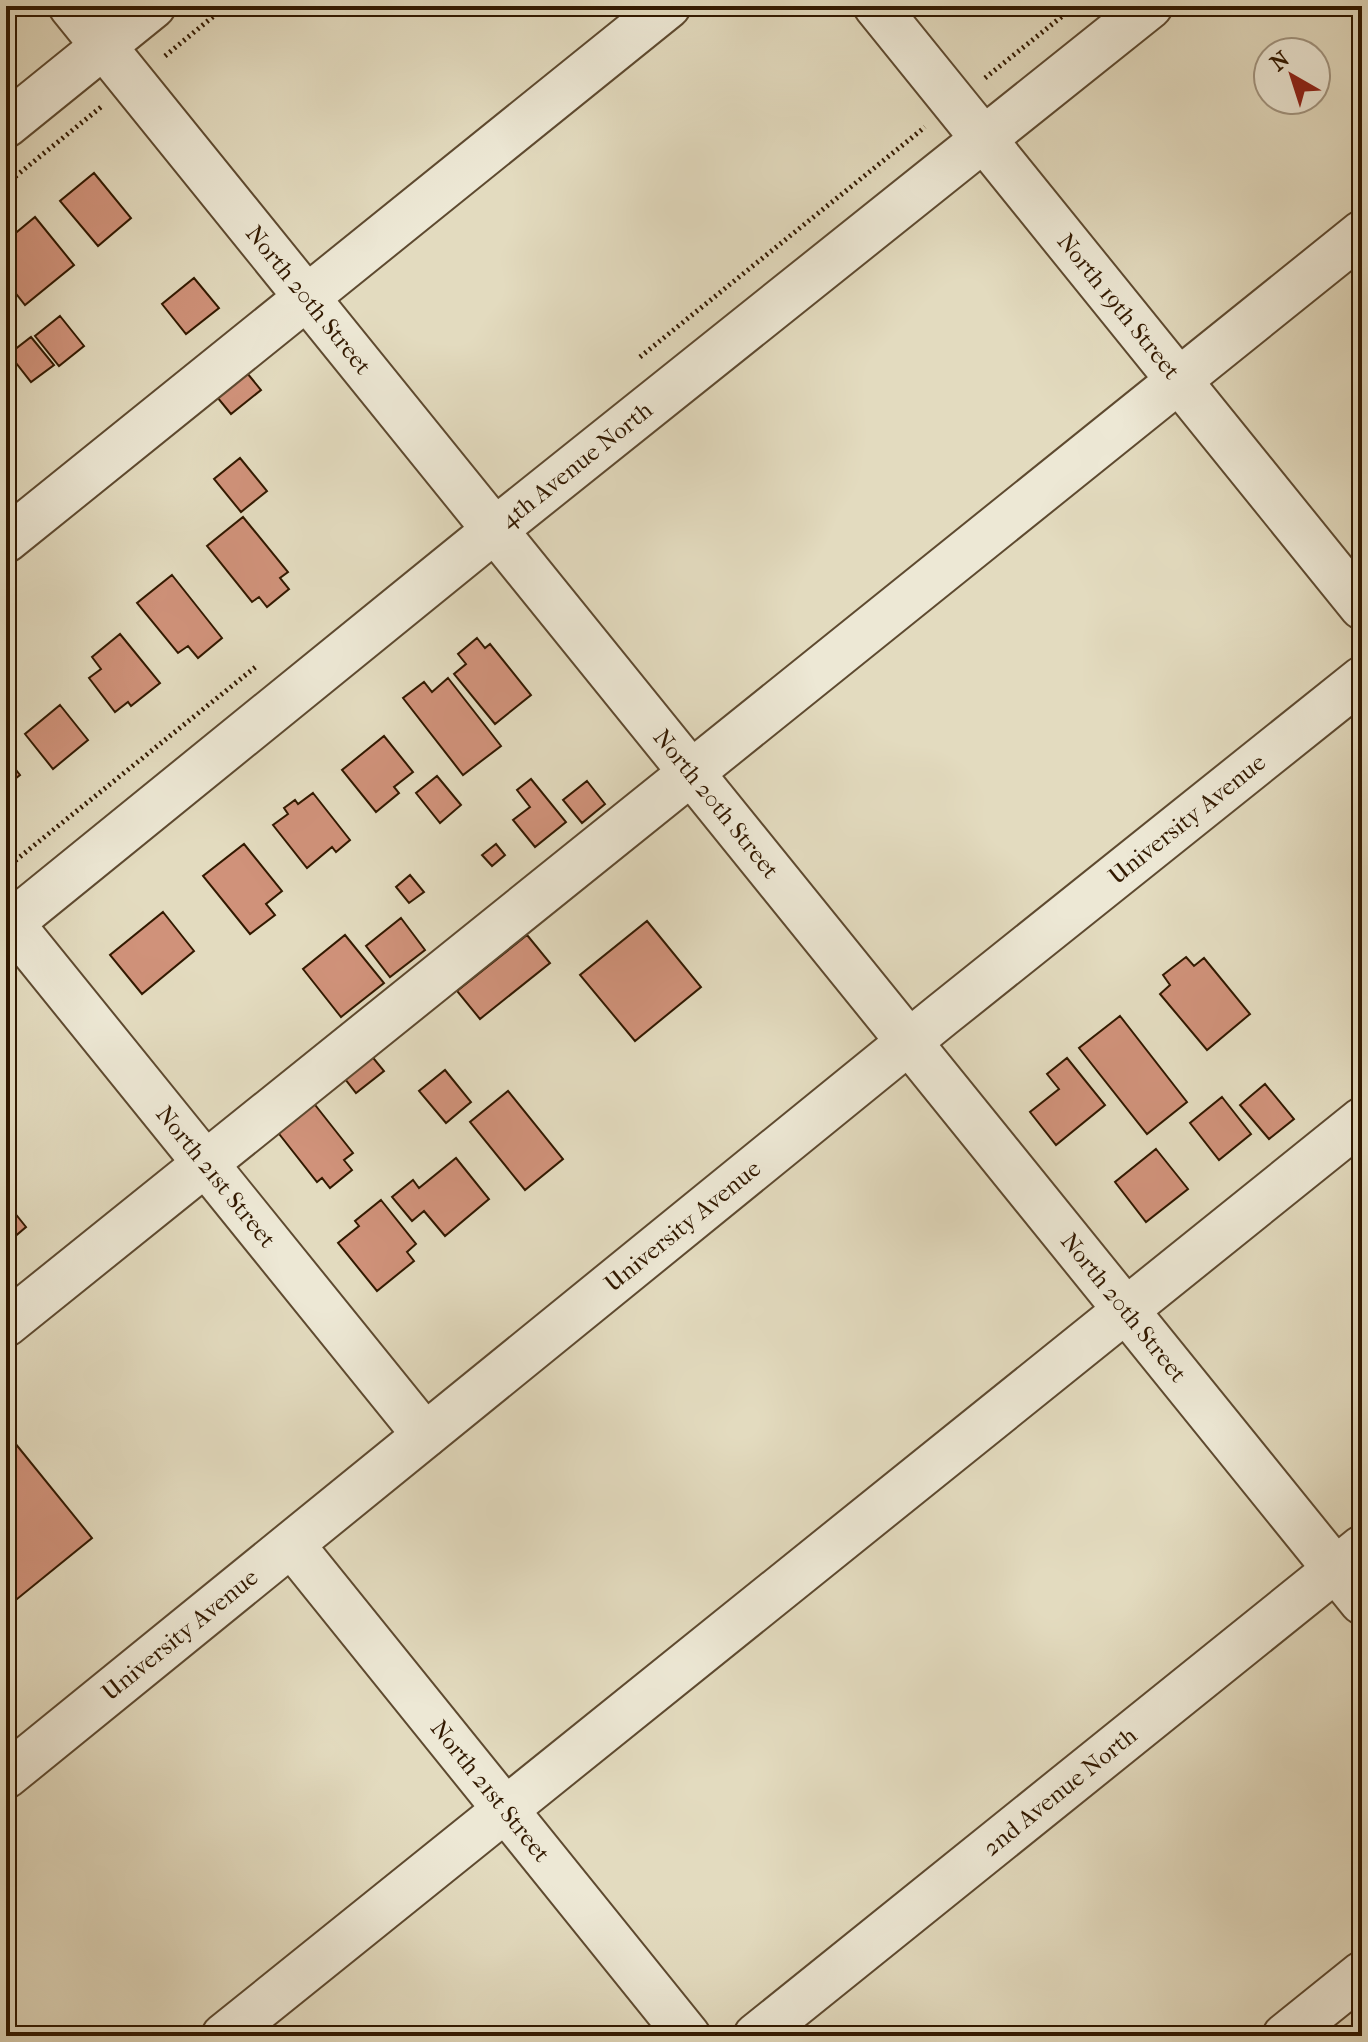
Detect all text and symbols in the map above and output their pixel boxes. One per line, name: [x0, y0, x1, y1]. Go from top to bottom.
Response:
north arrow: [1252, 36, 1332, 116]
text: N: [1265, 46, 1295, 77]
street label: North 20th Street: [240, 220, 378, 380]
street label: North 19th Street: [1052, 228, 1186, 385]
street label: 4th Avenue North: [495, 395, 658, 534]
street label: North 20th Street: [648, 724, 785, 884]
street label: University Avenue: [1103, 748, 1271, 890]
street label: North 21st Street: [150, 1100, 282, 1254]
street label: University Avenue: [599, 1154, 766, 1298]
street label: North 20th Street: [1055, 1227, 1193, 1388]
street label: University Avenue: [96, 1563, 264, 1706]
street label: North 21st Street: [425, 1714, 556, 1868]
street label: 2nd Avenue North: [977, 1721, 1143, 1862]

